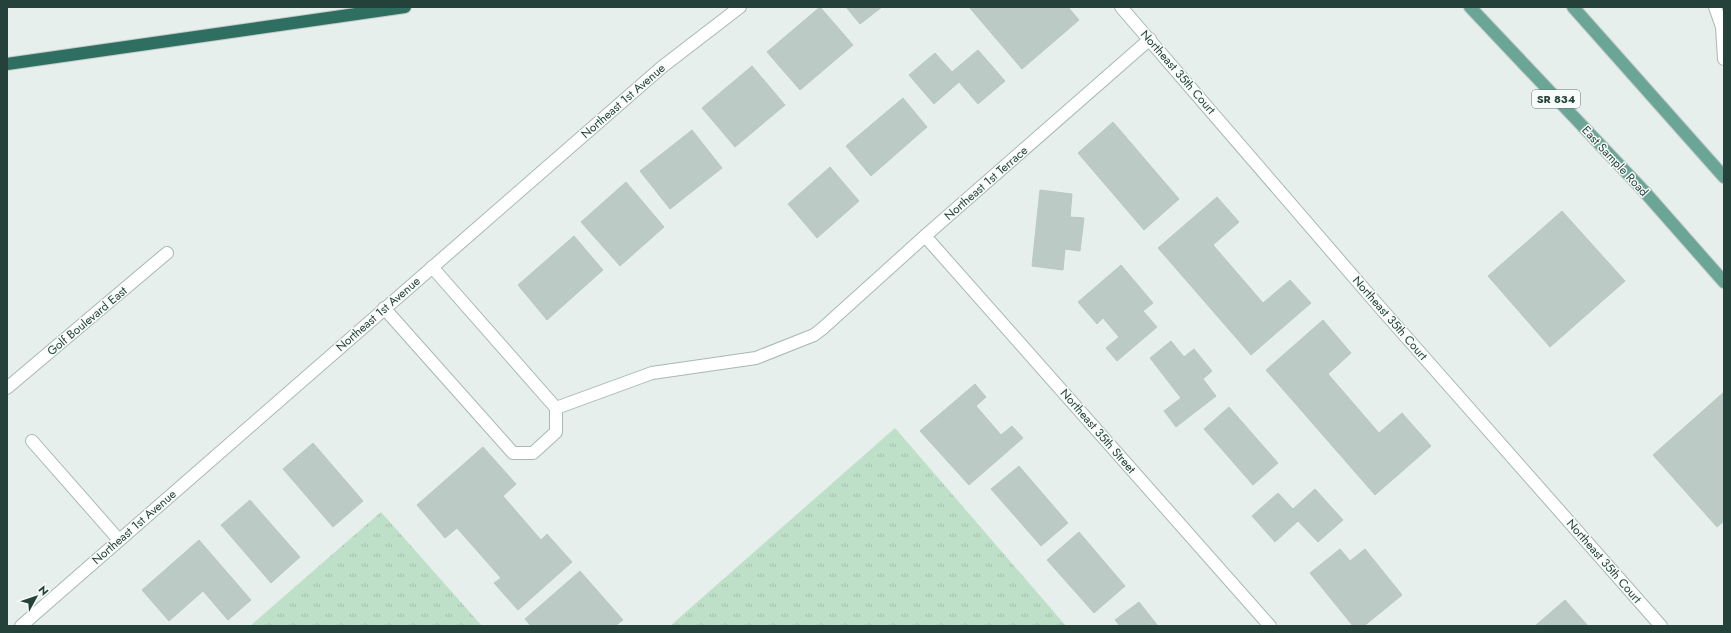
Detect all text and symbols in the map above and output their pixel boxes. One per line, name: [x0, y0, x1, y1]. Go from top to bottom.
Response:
street label: Northeast 35th Court: [1136, 26, 1220, 118]
street label: Northeast 1st Avenue: [577, 59, 669, 143]
road number: SR 834: [1532, 90, 1580, 108]
street label: East Sample Road: [1577, 122, 1653, 200]
street label: Northeast 1st Terrace: [940, 142, 1032, 224]
street label: Northeast 1st Avenue: [332, 272, 424, 356]
street label: Northeast 35th Court: [1348, 272, 1432, 364]
street label: Golf Boulevard East: [43, 282, 131, 360]
street label: Northeast 35th Street: [1056, 385, 1140, 477]
street label: Northeast 1st Avenue: [88, 485, 180, 569]
street label: Northeast 35th Court: [1562, 515, 1646, 607]
north arrow: [16, 577, 56, 617]
text: N: [35, 582, 53, 599]

